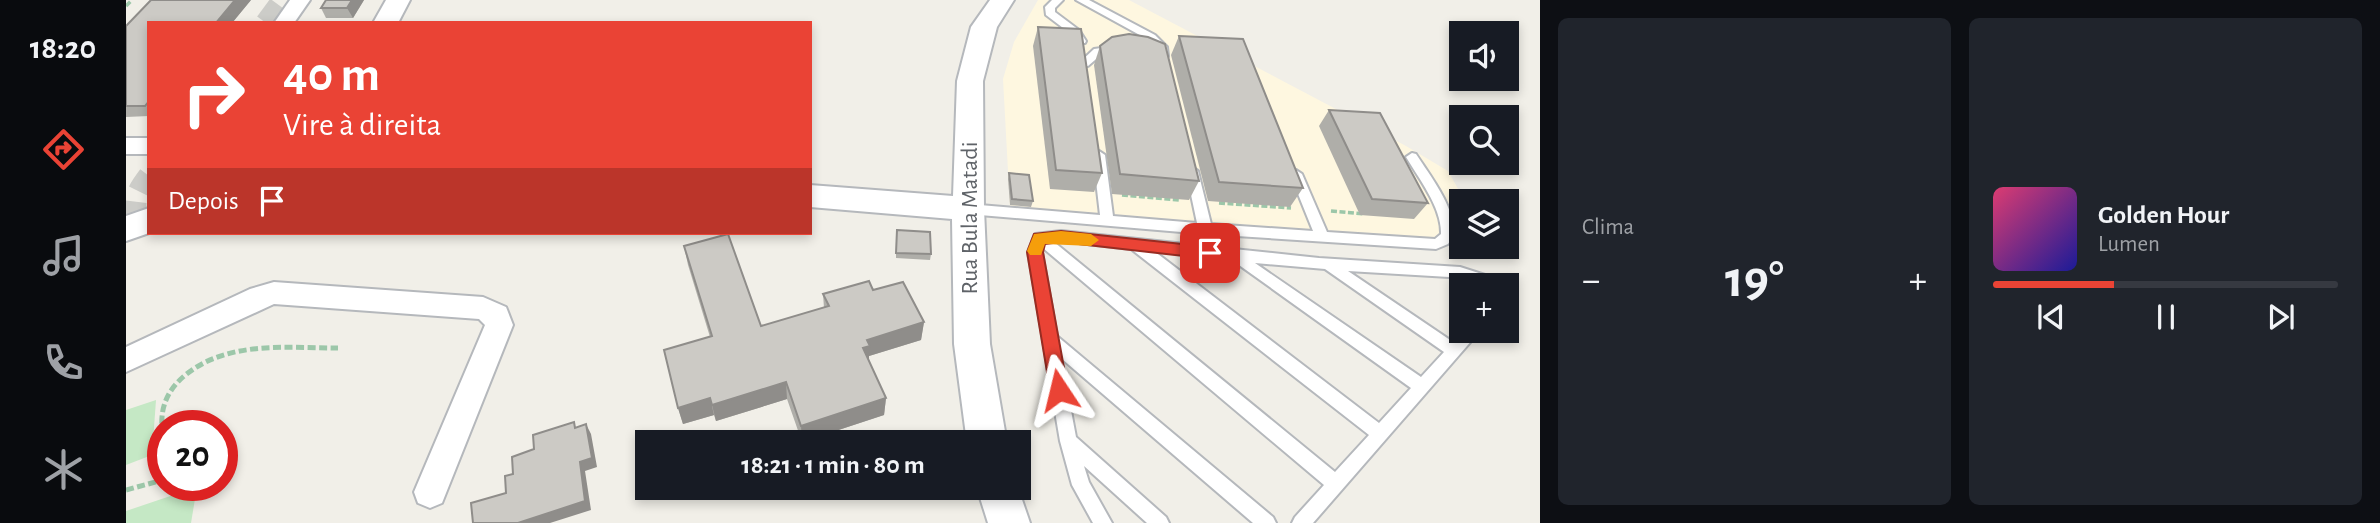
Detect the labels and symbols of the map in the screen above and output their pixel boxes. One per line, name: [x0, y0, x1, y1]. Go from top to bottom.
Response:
street label: Rua Bula Matadi: [958, 142, 982, 294]
pin: [1180, 223, 1240, 283]
position arrow: [1022, 353, 1096, 427]
speed limit sign: 20: [147, 410, 238, 501]

